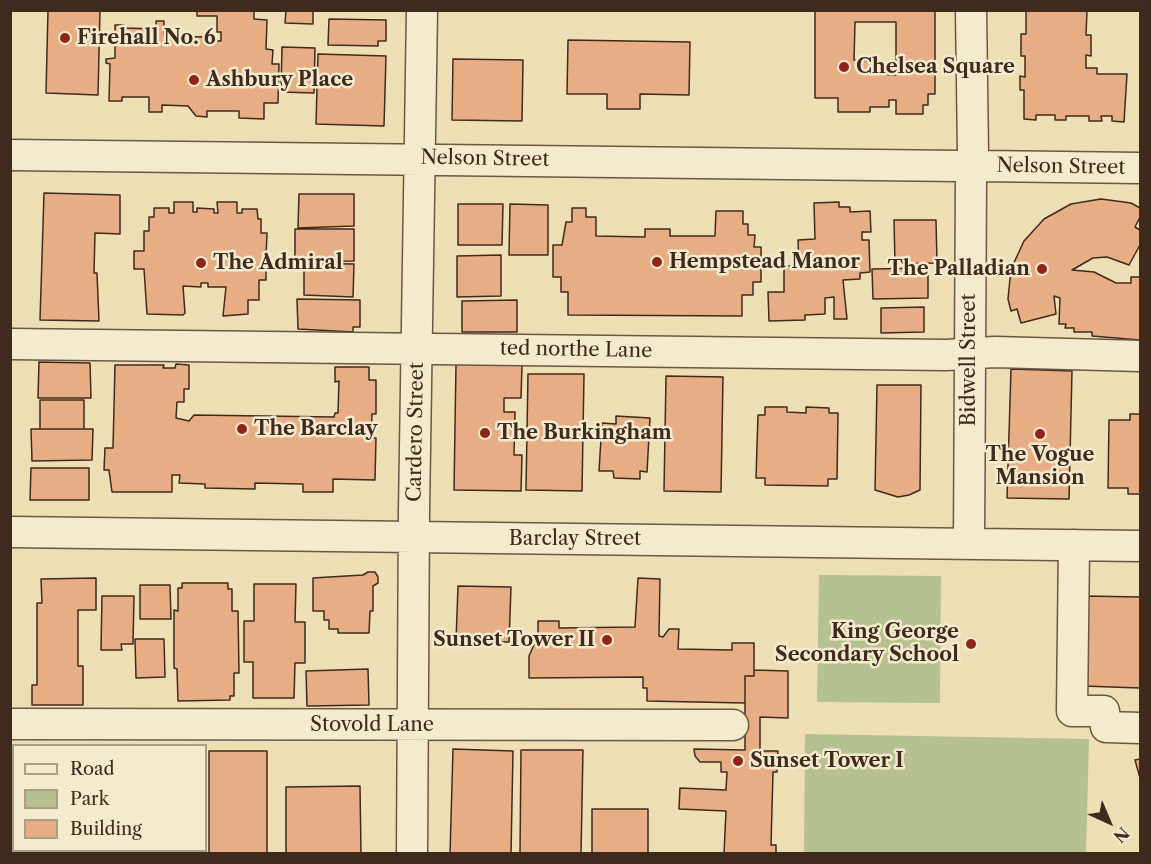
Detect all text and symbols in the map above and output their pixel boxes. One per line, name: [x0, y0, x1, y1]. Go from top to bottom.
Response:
place label: Firehall No. 6: [77, 26, 216, 50]
marker: Firehall No. 6: [58, 31, 72, 45]
place label: Chelsea Square: [856, 55, 1015, 79]
marker: Chelsea Square: [837, 60, 851, 74]
place label: Ashbury Place: [206, 68, 353, 92]
marker: Ashbury Place: [187, 73, 201, 87]
street label: Nelson Street: [420, 146, 550, 172]
street label: Nelson Street: [996, 154, 1126, 180]
place label: Hempstead Manor: [669, 250, 860, 274]
place label: The Admiral: [213, 251, 343, 275]
marker: Hempstead Manor: [650, 255, 664, 269]
marker: The Admiral: [194, 256, 208, 270]
place label: The Palladian: [888, 257, 1030, 281]
marker: The Palladian: [1035, 262, 1049, 276]
street label: Bidwell Street: [957, 293, 981, 427]
street label: ted northe Lane: [500, 337, 652, 363]
street label: Cardero Street: [403, 362, 429, 502]
place label: The Barclay: [254, 417, 378, 441]
place label: The Burkingham: [497, 421, 672, 445]
marker: The Barclay: [235, 422, 249, 436]
marker: The Burkingham: [478, 426, 492, 440]
marker: The Vogue Mansion: [1033, 427, 1047, 441]
place label: The Vogue Mansion: [985, 443, 1095, 490]
street label: Barclay Street: [509, 527, 641, 551]
place label: King George Secondary School: [775, 620, 959, 667]
place label: Sunset Tower II: [433, 628, 595, 652]
marker: Sunset Tower II: [600, 633, 614, 647]
marker: King George Secondary School: [964, 637, 978, 651]
street label: Stovold Lane: [310, 713, 434, 737]
legend: [12, 744, 207, 852]
place label: Sunset Tower I: [750, 749, 904, 773]
marker: Sunset Tower I: [731, 754, 745, 768]
text: Road: [70, 758, 115, 780]
text: Park: [70, 788, 109, 810]
north arrow: [1079, 792, 1139, 852]
text: Building: [70, 818, 142, 840]
text: N: [1110, 823, 1133, 847]

